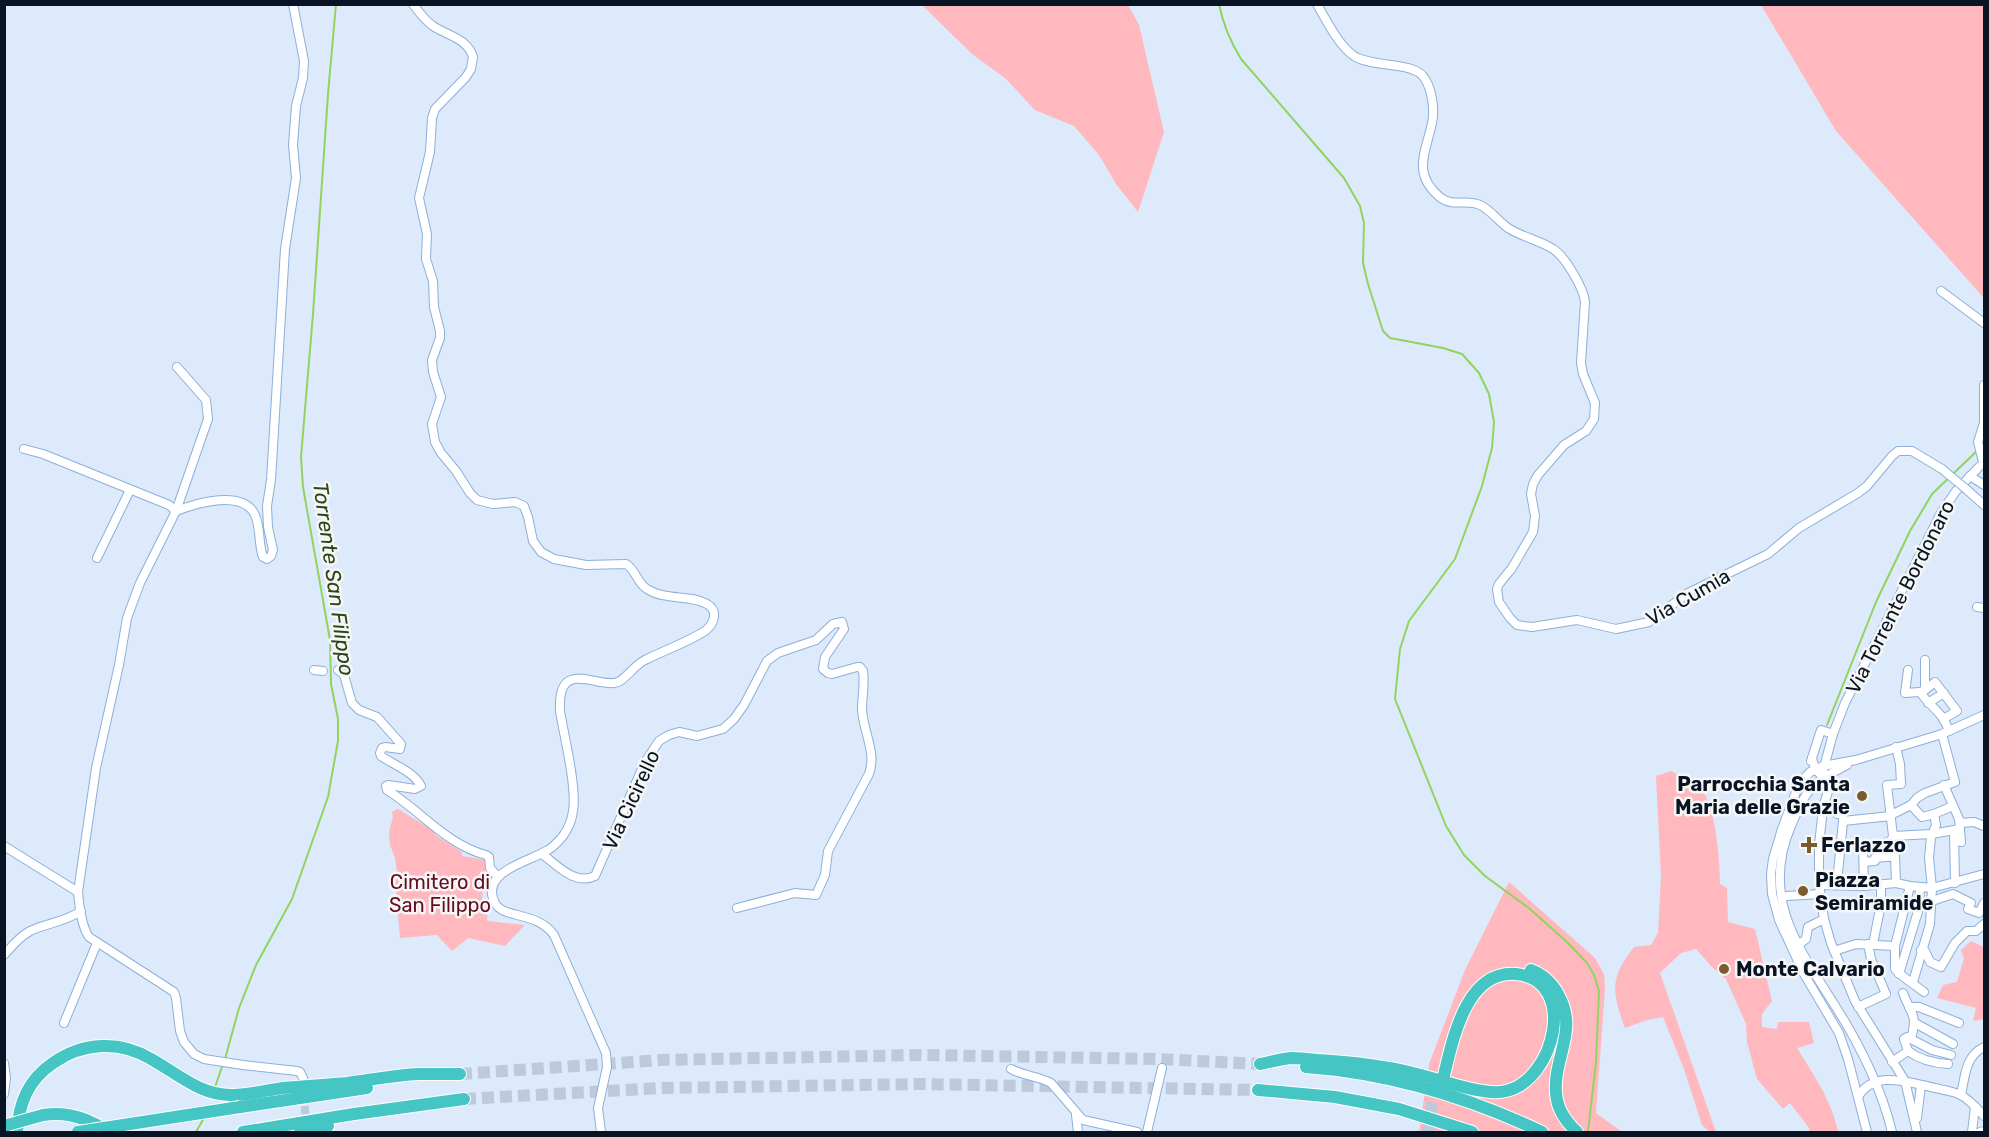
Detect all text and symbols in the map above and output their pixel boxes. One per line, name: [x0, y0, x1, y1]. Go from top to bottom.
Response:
water label: Torrente San Filippo: [308, 481, 360, 677]
street label: Via Torrente Bordonaro: [1841, 496, 1959, 698]
street label: Via Cumia: [1642, 563, 1734, 631]
street label: Via Cicirello: [597, 746, 665, 854]
place label: Parrocchia Santa Maria delle Grazie: [1675, 772, 1850, 819]
marker: Parrocchia Santa Maria delle Grazie: [1855, 789, 1869, 803]
place label: Ferlazzo: [1821, 833, 1906, 857]
marker: Ferlazzo: [1802, 838, 1816, 852]
place label: Piazza Semiramide: [1815, 868, 1934, 915]
park label: Cimitero di San Filippo: [389, 870, 491, 917]
marker: Piazza Semiramide: [1796, 884, 1810, 898]
place label: Monte Calvario: [1736, 957, 1885, 981]
marker: Monte Calvario: [1717, 962, 1731, 976]

